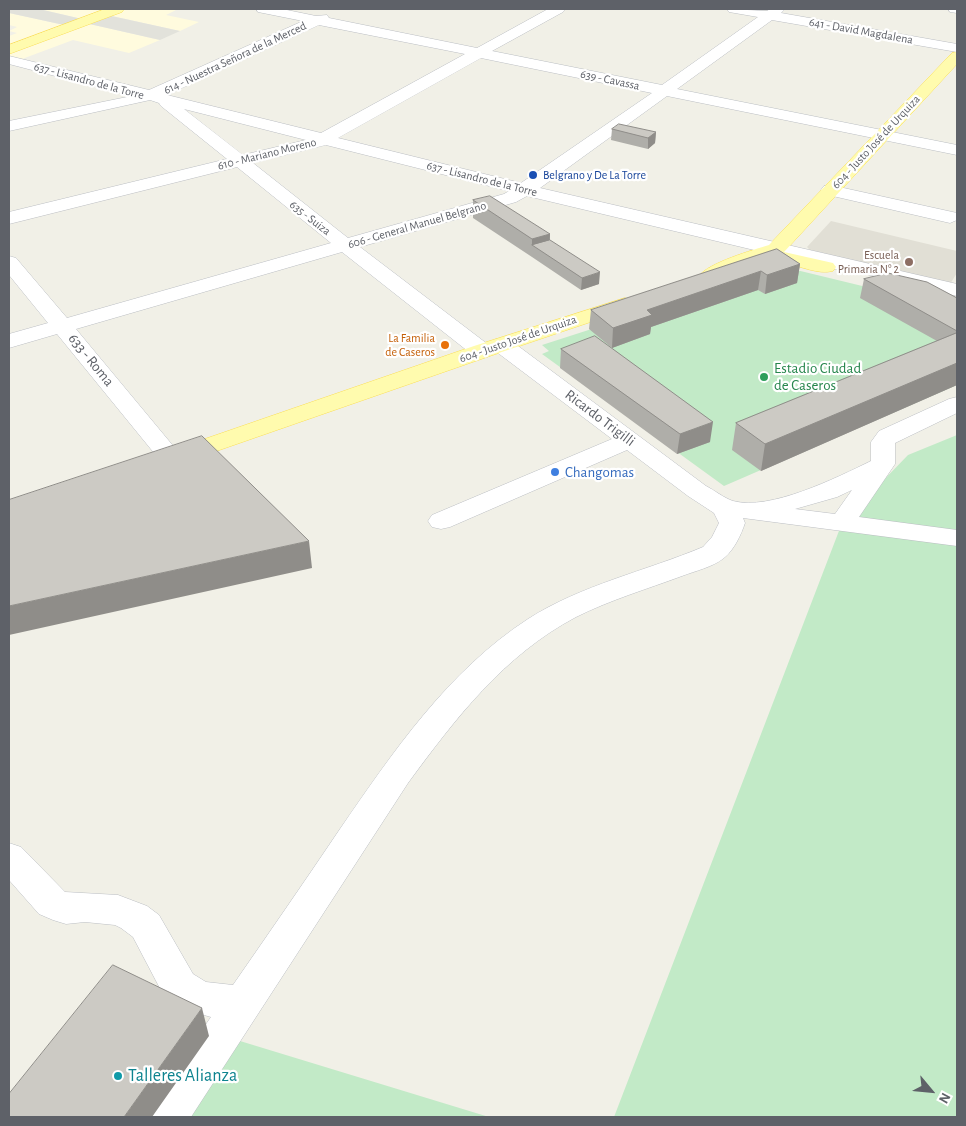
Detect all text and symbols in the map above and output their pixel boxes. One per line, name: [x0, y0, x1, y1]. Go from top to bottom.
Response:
street label: 641 - David Magdalena: [808, 15, 914, 47]
street label: 614 - Nuestra Señora de la Merced: [161, 19, 309, 97]
street label: 637 - Lisandro de la Torre: [32, 59, 146, 103]
street label: 639 - Cavassa: [579, 67, 641, 93]
street label: 604 - Justo José de Urquiza: [829, 92, 923, 192]
street label: 610 - Mariano Moreno: [216, 135, 318, 173]
street label: 637 - Lisandro de la Torre: [425, 158, 539, 200]
place label: Belgrano y De La Torre: [543, 168, 646, 182]
marker: Belgrano y De La Torre: [527, 169, 539, 181]
street label: 635 - Suiza: [286, 197, 334, 239]
street label: 606 - General Manuel Belgrano: [346, 198, 488, 252]
place label: Escuela Primaria N° 2: [838, 248, 899, 276]
marker: Escuela Primaria N° 2: [903, 256, 915, 268]
street label: 604 - Justo José de Urquiza: [458, 312, 578, 366]
street label: 633 - Roma: [64, 330, 118, 390]
place label: La Familia de Caseros: [385, 331, 435, 359]
marker: La Familia de Caseros: [439, 339, 451, 351]
place label: Estadio Ciudad de Caseros: [774, 359, 861, 394]
marker: Estadio Ciudad de Caseros: [758, 371, 770, 383]
street label: Ricardo Trigilli: [561, 386, 639, 450]
place label: Changomas: [565, 463, 634, 481]
marker: Changomas: [549, 466, 561, 478]
place label: Talleres Alianza: [128, 1065, 237, 1087]
north arrow: [906, 1066, 956, 1116]
marker: Talleres Alianza: [112, 1070, 124, 1082]
text: N: [936, 1090, 953, 1106]

